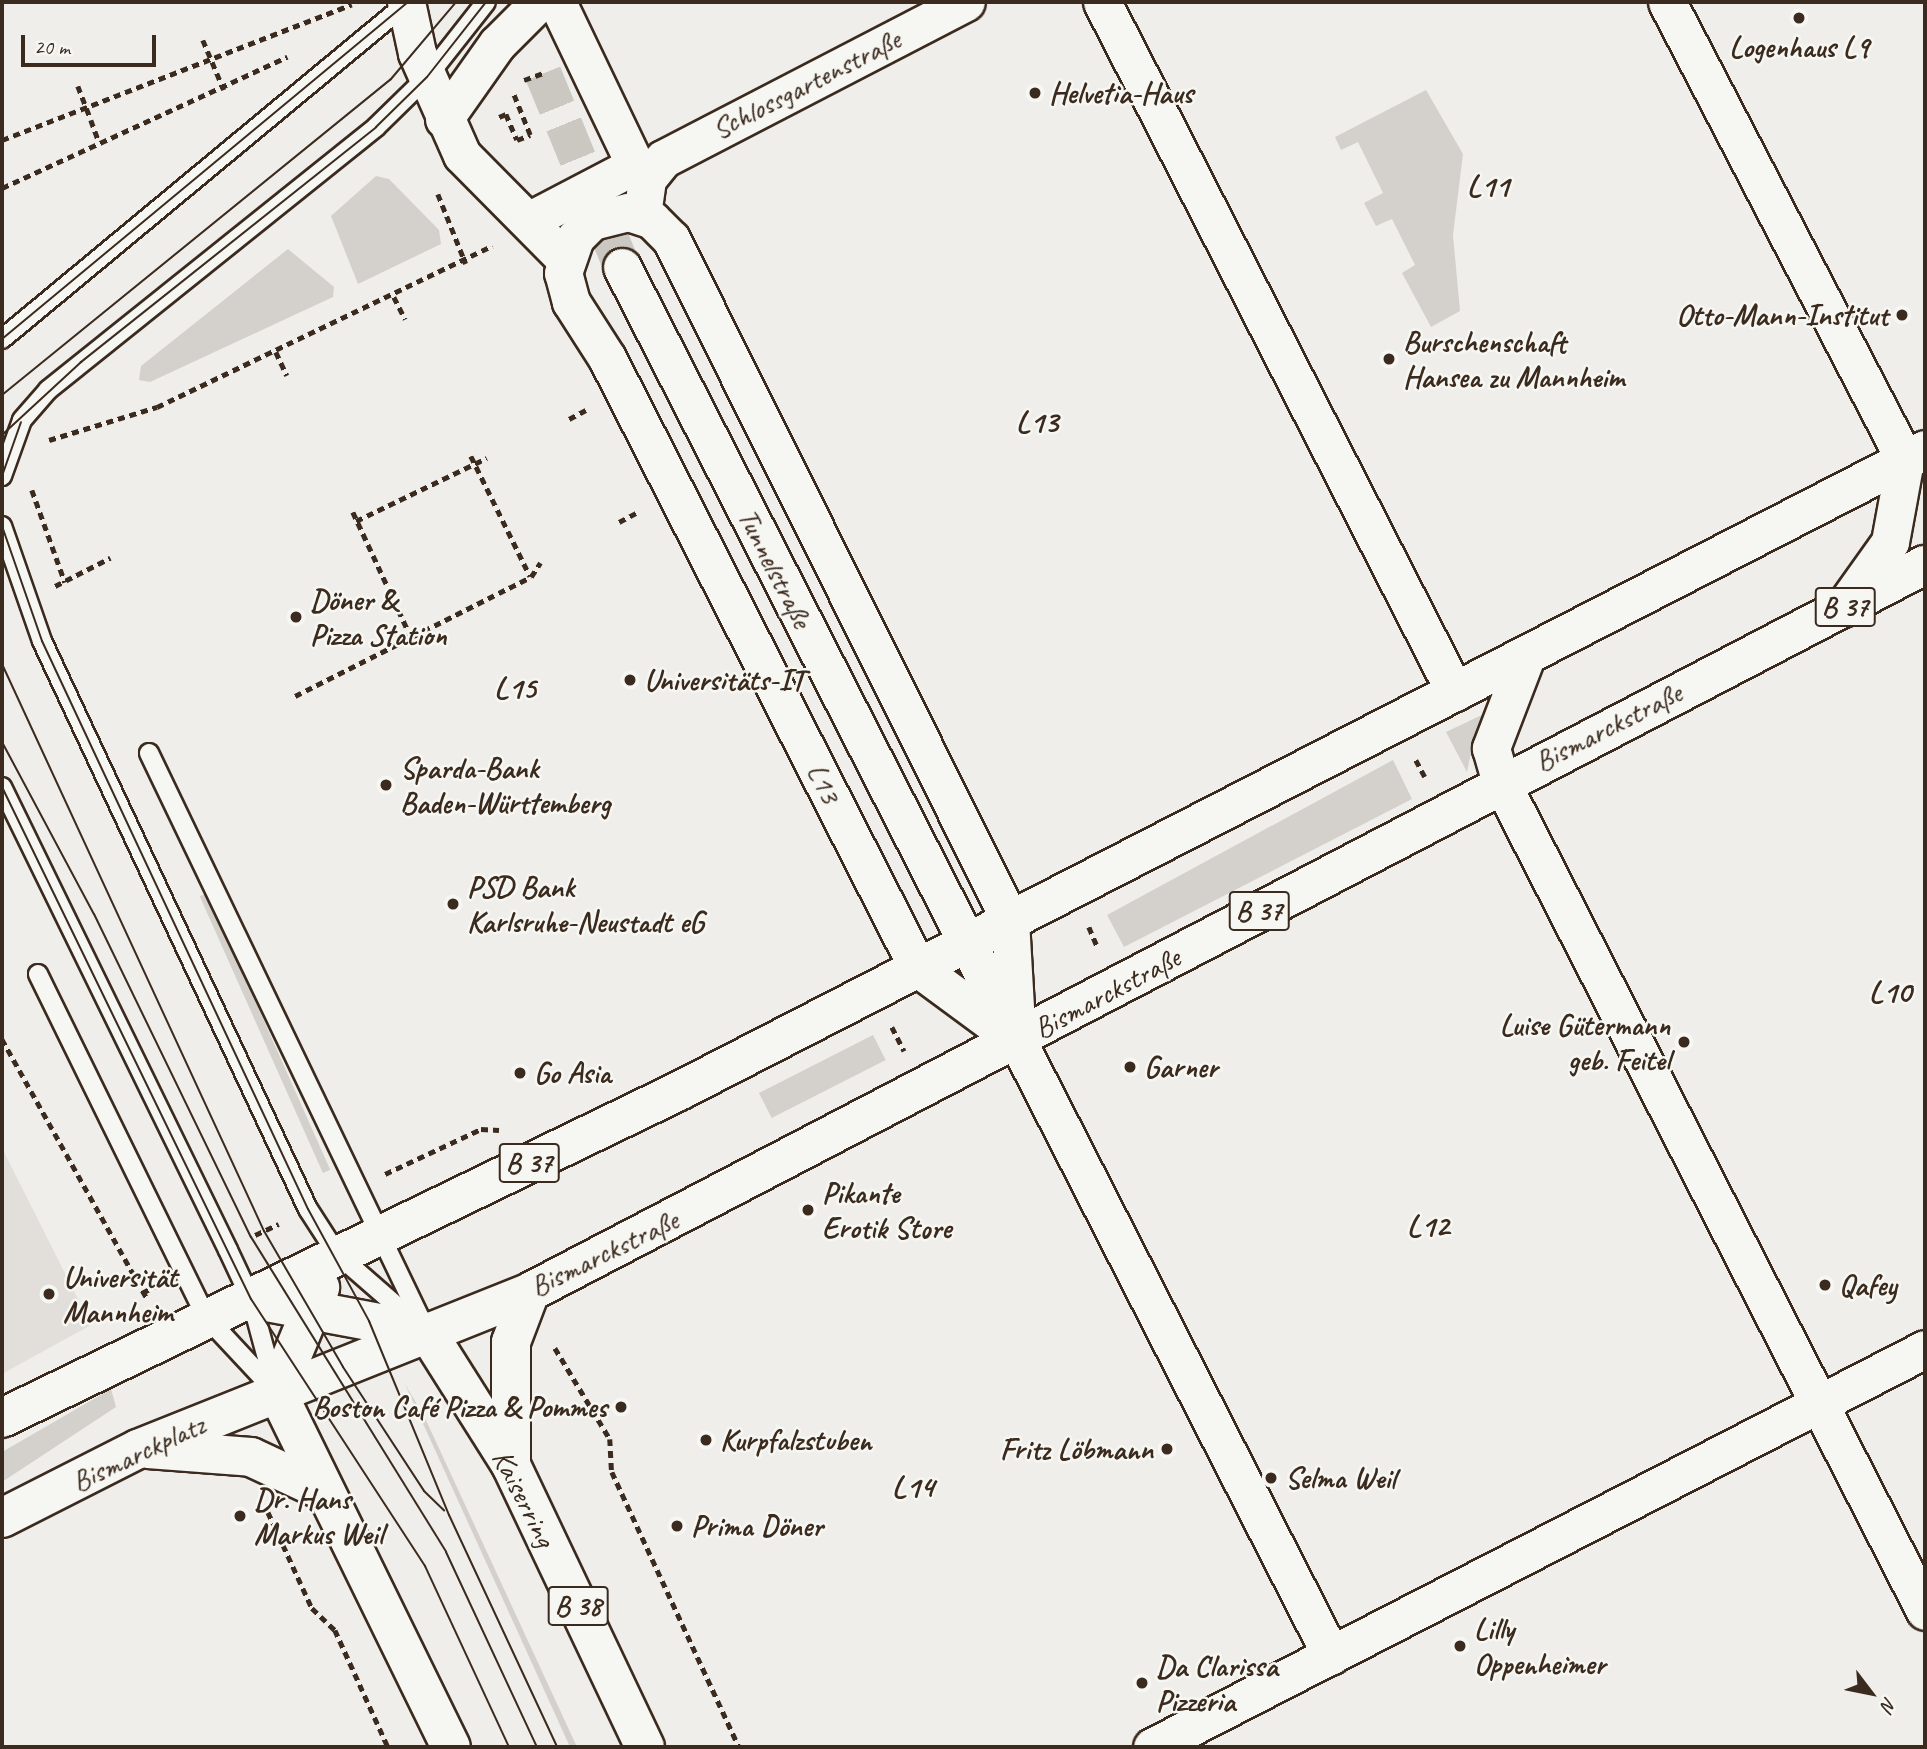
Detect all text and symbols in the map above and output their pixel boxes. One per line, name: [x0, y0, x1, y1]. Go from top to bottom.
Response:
marker: Logenhaus L9: [1791, 10, 1807, 26]
scale bar: [24, 21, 159, 65]
street label: Schlossgartenstraße: [706, 21, 906, 147]
place label: Logenhaus L9: [1729, 29, 1869, 65]
text: 20 m: [34, 34, 70, 60]
place label: Helvetia-Haus: [1049, 75, 1193, 111]
marker: Helvetia-Haus: [1027, 85, 1043, 101]
district label: L11: [1467, 167, 1509, 205]
place label: Otto-Mann-Institut: [1676, 297, 1888, 333]
marker: Otto-Mann-Institut: [1894, 307, 1910, 323]
place label: Burschenschaft Hansea zu Mannheim: [1403, 324, 1625, 394]
marker: Burschenschaft Hansea zu Mannheim: [1381, 351, 1397, 367]
district label: L13: [1016, 403, 1058, 441]
street label: Tunnelstraße: [730, 502, 820, 634]
place label: Döner & Pizza Station: [310, 582, 448, 652]
road number: B 37: [1814, 582, 1876, 632]
marker: Döner & Pizza Station: [288, 609, 304, 625]
place label: Universitäts-IT: [644, 662, 804, 698]
district label: L15: [494, 669, 536, 707]
marker: Universitäts-IT: [622, 672, 638, 688]
street label: Bismarckstraße: [1528, 675, 1688, 779]
place label: Sparda-Bank Baden-Württemberg: [400, 750, 610, 820]
street label: L13: [799, 757, 849, 809]
marker: Sparda-Bank Baden-Württemberg: [378, 777, 394, 793]
place label: PSD Bank Karlsruhe-Neustadt eG: [467, 869, 704, 939]
road number: B 37: [1228, 886, 1290, 936]
marker: PSD Bank Karlsruhe-Neustadt eG: [445, 896, 461, 912]
street label: Bismarckstraße: [1028, 939, 1186, 1047]
district label: L10: [1869, 973, 1911, 1011]
place label: Luise Gütermann geb. Feitel: [1500, 1007, 1670, 1078]
marker: Luise Gütermann geb. Feitel: [1676, 1034, 1692, 1050]
place label: Garner: [1144, 1049, 1218, 1085]
place label: Go Asia: [534, 1055, 611, 1091]
marker: Garner: [1122, 1059, 1138, 1075]
marker: Go Asia: [512, 1065, 528, 1081]
road number: B 37: [498, 1138, 560, 1188]
place label: Pikante Erotik Store: [822, 1175, 951, 1246]
street label: Bismarckstraße: [524, 1202, 684, 1304]
marker: Pikante Erotik Store: [800, 1202, 816, 1218]
district label: L12: [1407, 1207, 1449, 1245]
place label: Universität Mannheim: [63, 1259, 177, 1330]
place label: Qafey: [1839, 1267, 1896, 1303]
marker: Qafey: [1817, 1277, 1833, 1293]
marker: Universität Mannheim: [41, 1286, 57, 1302]
place label: Boston Café Pizza & Pommes: [312, 1389, 607, 1425]
marker: Boston Café Pizza & Pommes: [613, 1399, 629, 1415]
street label: Bismarckplatz: [66, 1407, 210, 1499]
place label: Kurpfalzstuben: [720, 1422, 871, 1458]
place label: Fritz Löbmann: [1000, 1431, 1153, 1467]
marker: Kurpfalzstuben: [698, 1432, 714, 1448]
marker: Fritz Löbmann: [1159, 1441, 1175, 1457]
street label: Kaiserring: [484, 1444, 564, 1552]
place label: Selma Weil: [1285, 1460, 1396, 1496]
district label: L14: [892, 1468, 934, 1506]
marker: Selma Weil: [1263, 1470, 1279, 1486]
place label: Dr. Hans Markus Weil: [254, 1481, 383, 1552]
marker: Dr. Hans Markus Weil: [232, 1508, 248, 1524]
place label: Prima Döner: [691, 1508, 823, 1544]
marker: Prima Döner: [669, 1518, 685, 1534]
road number: B 38: [546, 1582, 610, 1630]
place label: Lilly Oppenheimer: [1474, 1611, 1605, 1682]
marker: Lilly Oppenheimer: [1452, 1638, 1468, 1654]
place label: Da Clarissa Pizzeria: [1156, 1648, 1278, 1718]
north arrow: [1836, 1658, 1906, 1728]
marker: Da Clarissa Pizzeria: [1134, 1675, 1150, 1691]
text: N: [1876, 1693, 1902, 1715]

